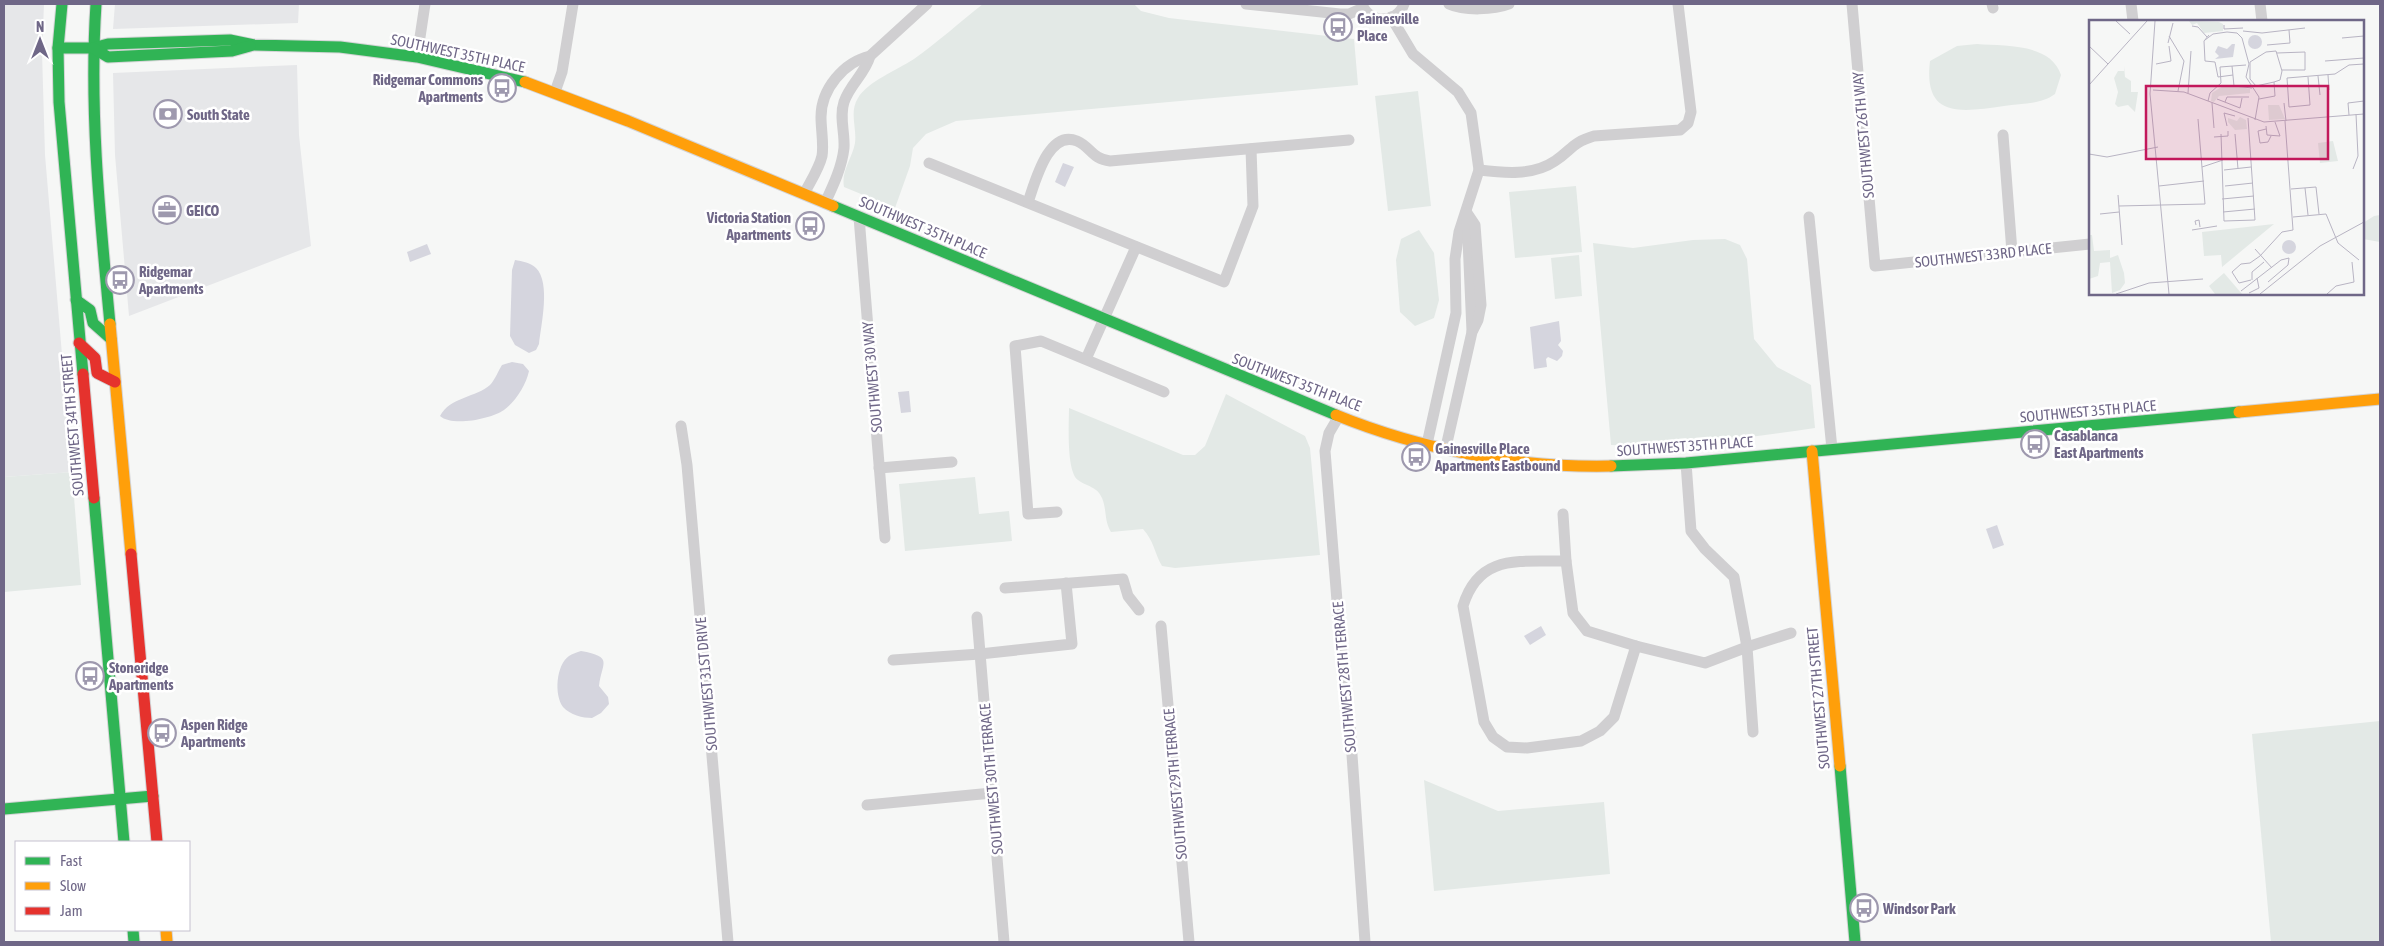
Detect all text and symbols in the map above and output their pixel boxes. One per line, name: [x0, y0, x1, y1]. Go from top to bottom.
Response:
place label: Gainesville Place: [1357, 10, 1419, 44]
bus stop icon: Gainesville Place: [1323, 12, 1353, 42]
north arrow: [15, 15, 65, 65]
text: N: [36, 19, 44, 35]
inset map: [2089, 20, 2364, 295]
street label: SOUTHWEST 35TH PLACE: [389, 30, 527, 76]
place label: Ridgemar Commons Apartments: [373, 71, 484, 105]
street label: SOUTHWEST 26TH WAY: [1849, 71, 1877, 199]
bus stop icon: Ridgemar Commons Apartments: [487, 73, 517, 103]
bank icon: South State: [153, 99, 183, 129]
place label: South State: [187, 106, 250, 123]
street label: SOUTHWEST 35TH PLACE: [857, 193, 990, 262]
office icon: GEICO: [152, 195, 182, 225]
place label: GEICO: [186, 202, 220, 219]
place label: Victoria Station Apartments: [706, 209, 792, 243]
bus stop icon: Victoria Station Apartments: [795, 211, 825, 241]
street label: SOUTHWEST 33RD PLACE: [1914, 239, 2053, 271]
place label: Ridgemar Apartments: [138, 263, 204, 297]
bus stop icon: Ridgemar Apartments: [105, 265, 135, 295]
street label: SOUTHWEST 30 WAY: [859, 320, 885, 433]
street label: SOUTHWEST 35TH PLACE: [1230, 350, 1364, 415]
street label: SOUTHWEST 34TH STREET: [57, 353, 87, 497]
street label: SOUTHWEST 35TH PLACE: [2019, 397, 2157, 425]
place label: Casablanca East Apartments: [2054, 427, 2144, 461]
bus stop icon: Casablanca East Apartments: [2020, 429, 2050, 459]
street label: SOUTHWEST 35TH PLACE: [1616, 433, 1754, 459]
place label: Gainesville Place Apartments Eastbound: [1434, 440, 1560, 474]
bus stop icon: Gainesville Place Apartments Eastbound: [1401, 442, 1431, 472]
street label: SOUTHWEST 28TH TERRACE: [1329, 600, 1359, 753]
street label: SOUTHWEST 31ST DRIVE: [692, 616, 720, 751]
street label: SOUTHWEST 27TH STREET: [1803, 626, 1833, 770]
place label: Stoneridge Apartments: [108, 659, 174, 693]
bus stop icon: Stoneridge Apartments: [75, 661, 105, 691]
street label: SOUTHWEST 30TH TERRACE: [976, 702, 1006, 855]
street label: SOUTHWEST 29TH TERRACE: [1160, 707, 1190, 860]
place label: Aspen Ridge Apartments: [180, 716, 248, 750]
bus stop icon: Aspen Ridge Apartments: [147, 718, 177, 748]
legend: [15, 841, 190, 931]
text: Fast: [60, 852, 82, 869]
text: Slow: [60, 877, 86, 894]
bus stop icon: Windsor Park: [1849, 893, 1879, 923]
place label: Windsor Park: [1882, 900, 1956, 917]
text: Jam: [60, 902, 83, 919]

